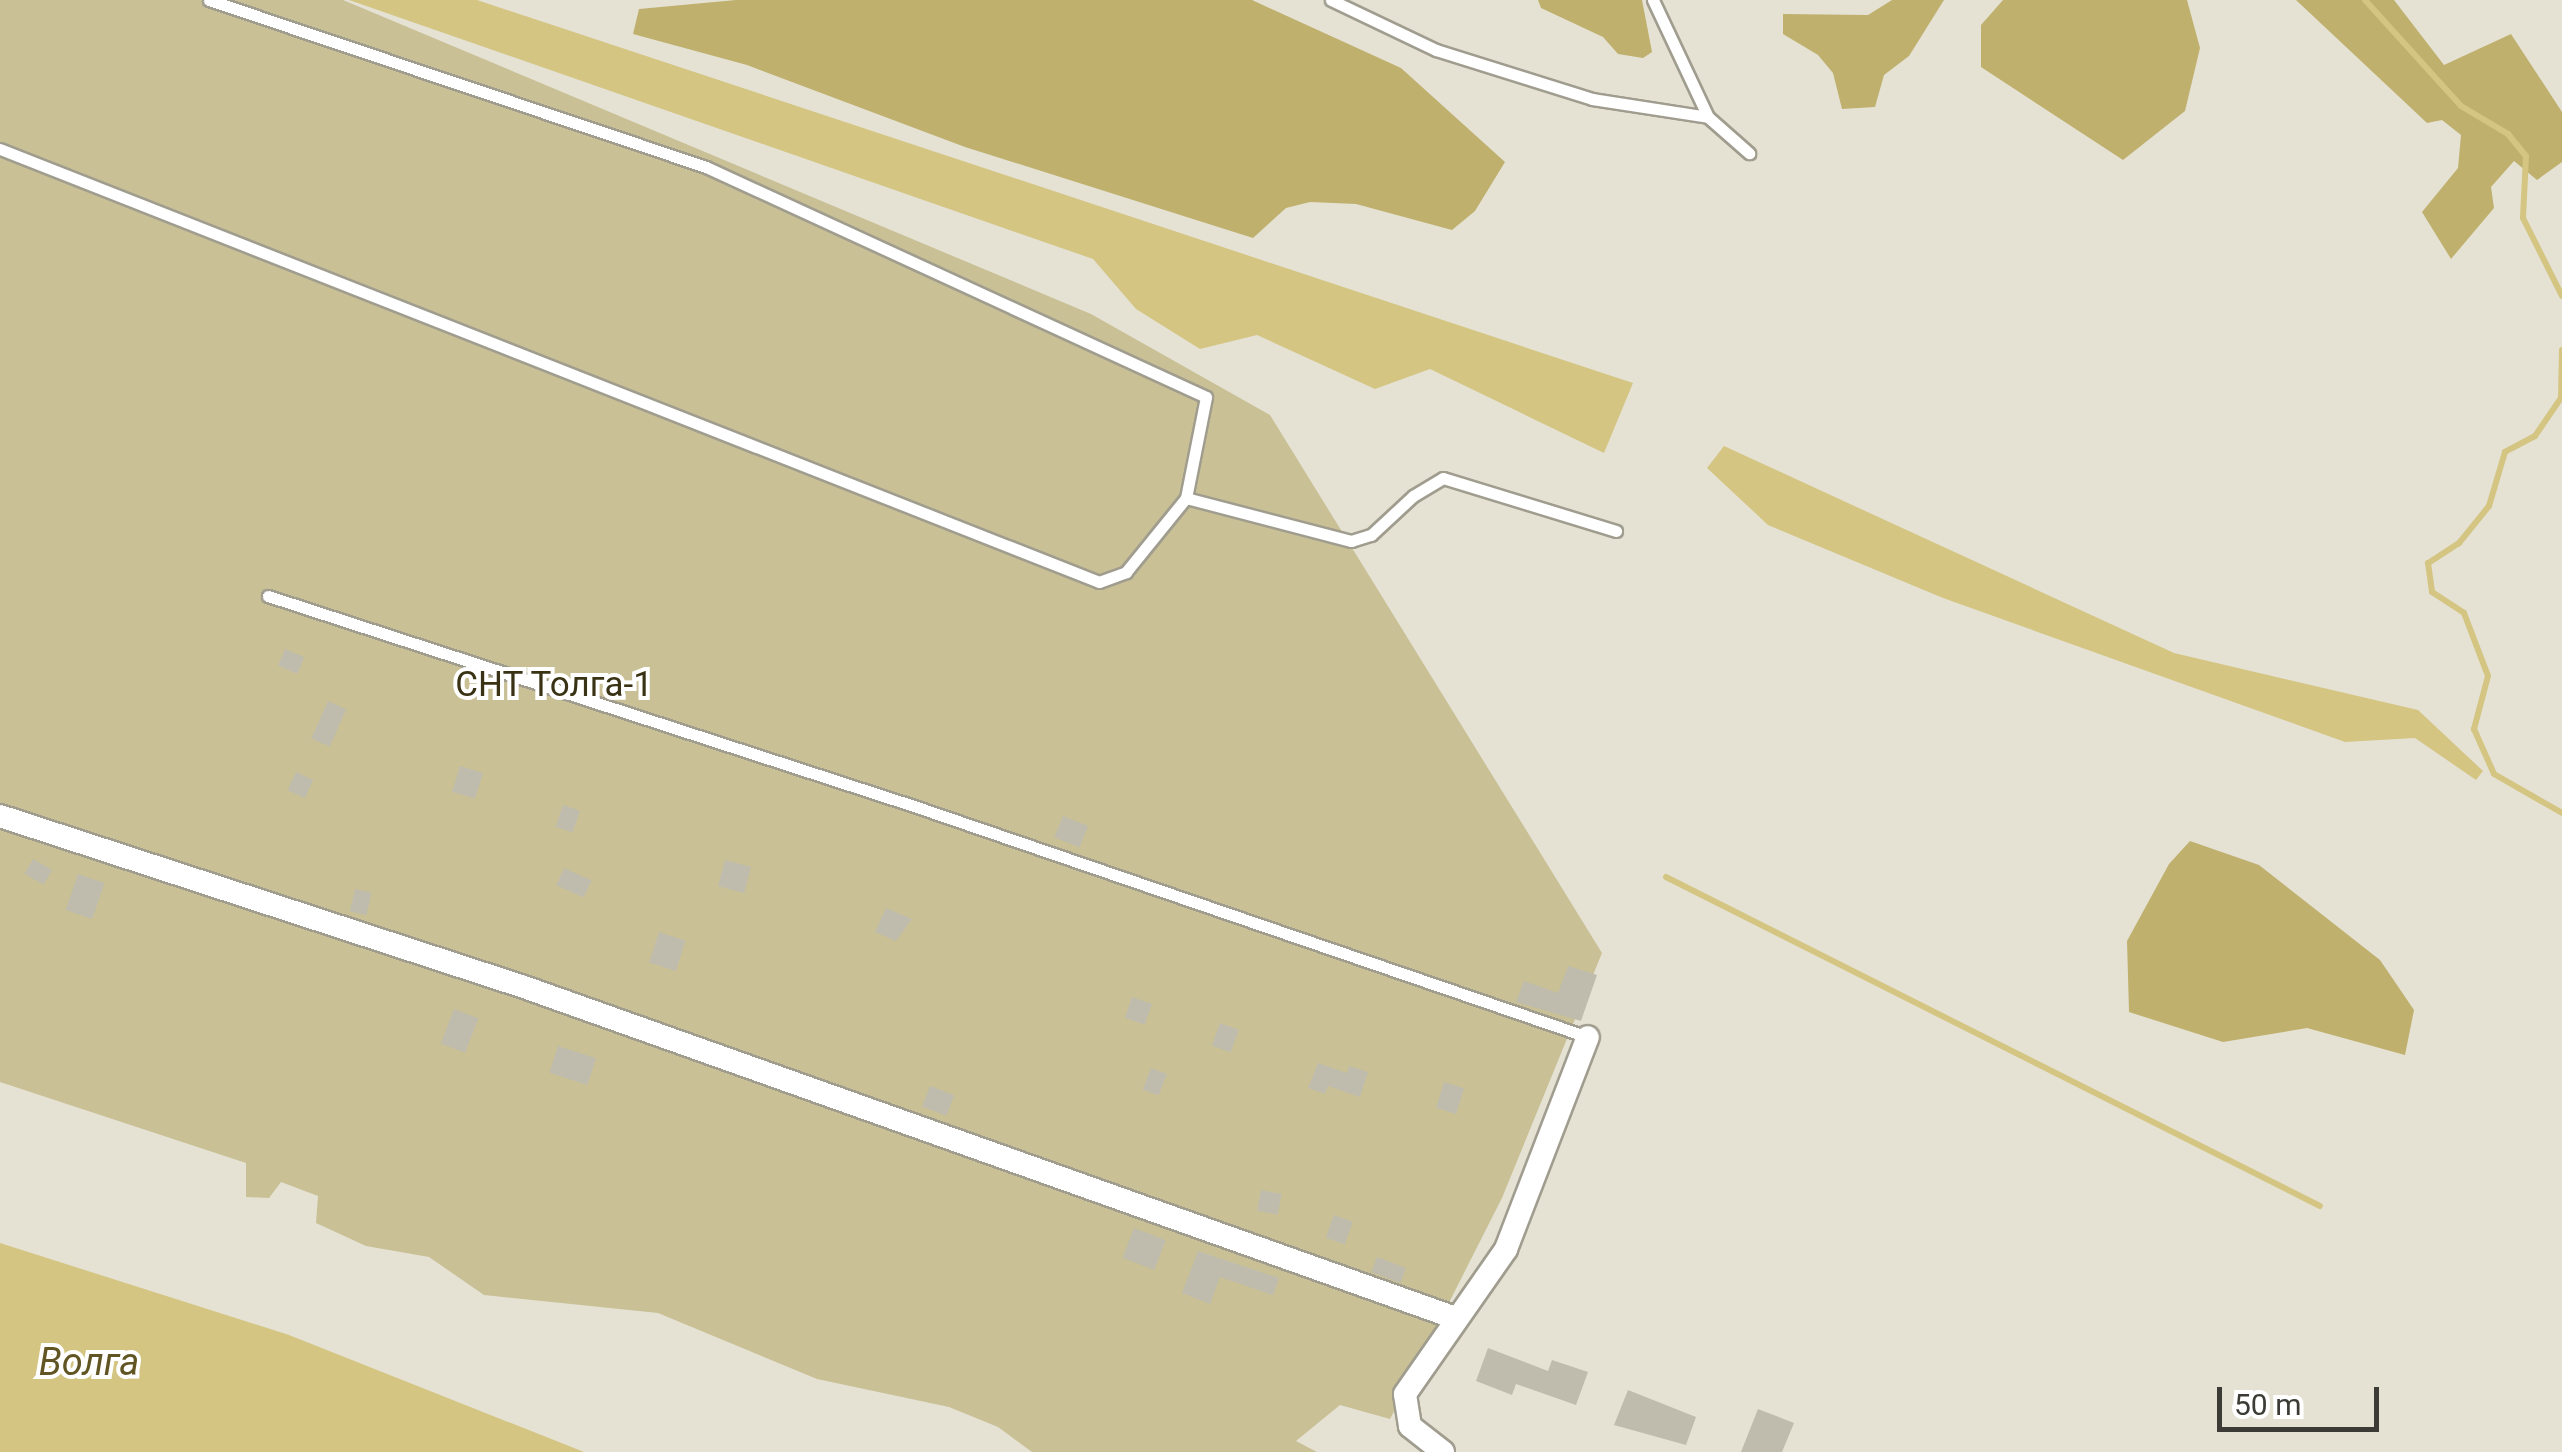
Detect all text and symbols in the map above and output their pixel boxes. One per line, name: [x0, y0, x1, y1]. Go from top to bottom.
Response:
park label: СНТ Толга-1: [454, 664, 654, 706]
water label: Волга: [39, 1340, 139, 1386]
scale bar: [2222, 1367, 2384, 1429]
text: 50 m: [2234, 1387, 2301, 1422]

